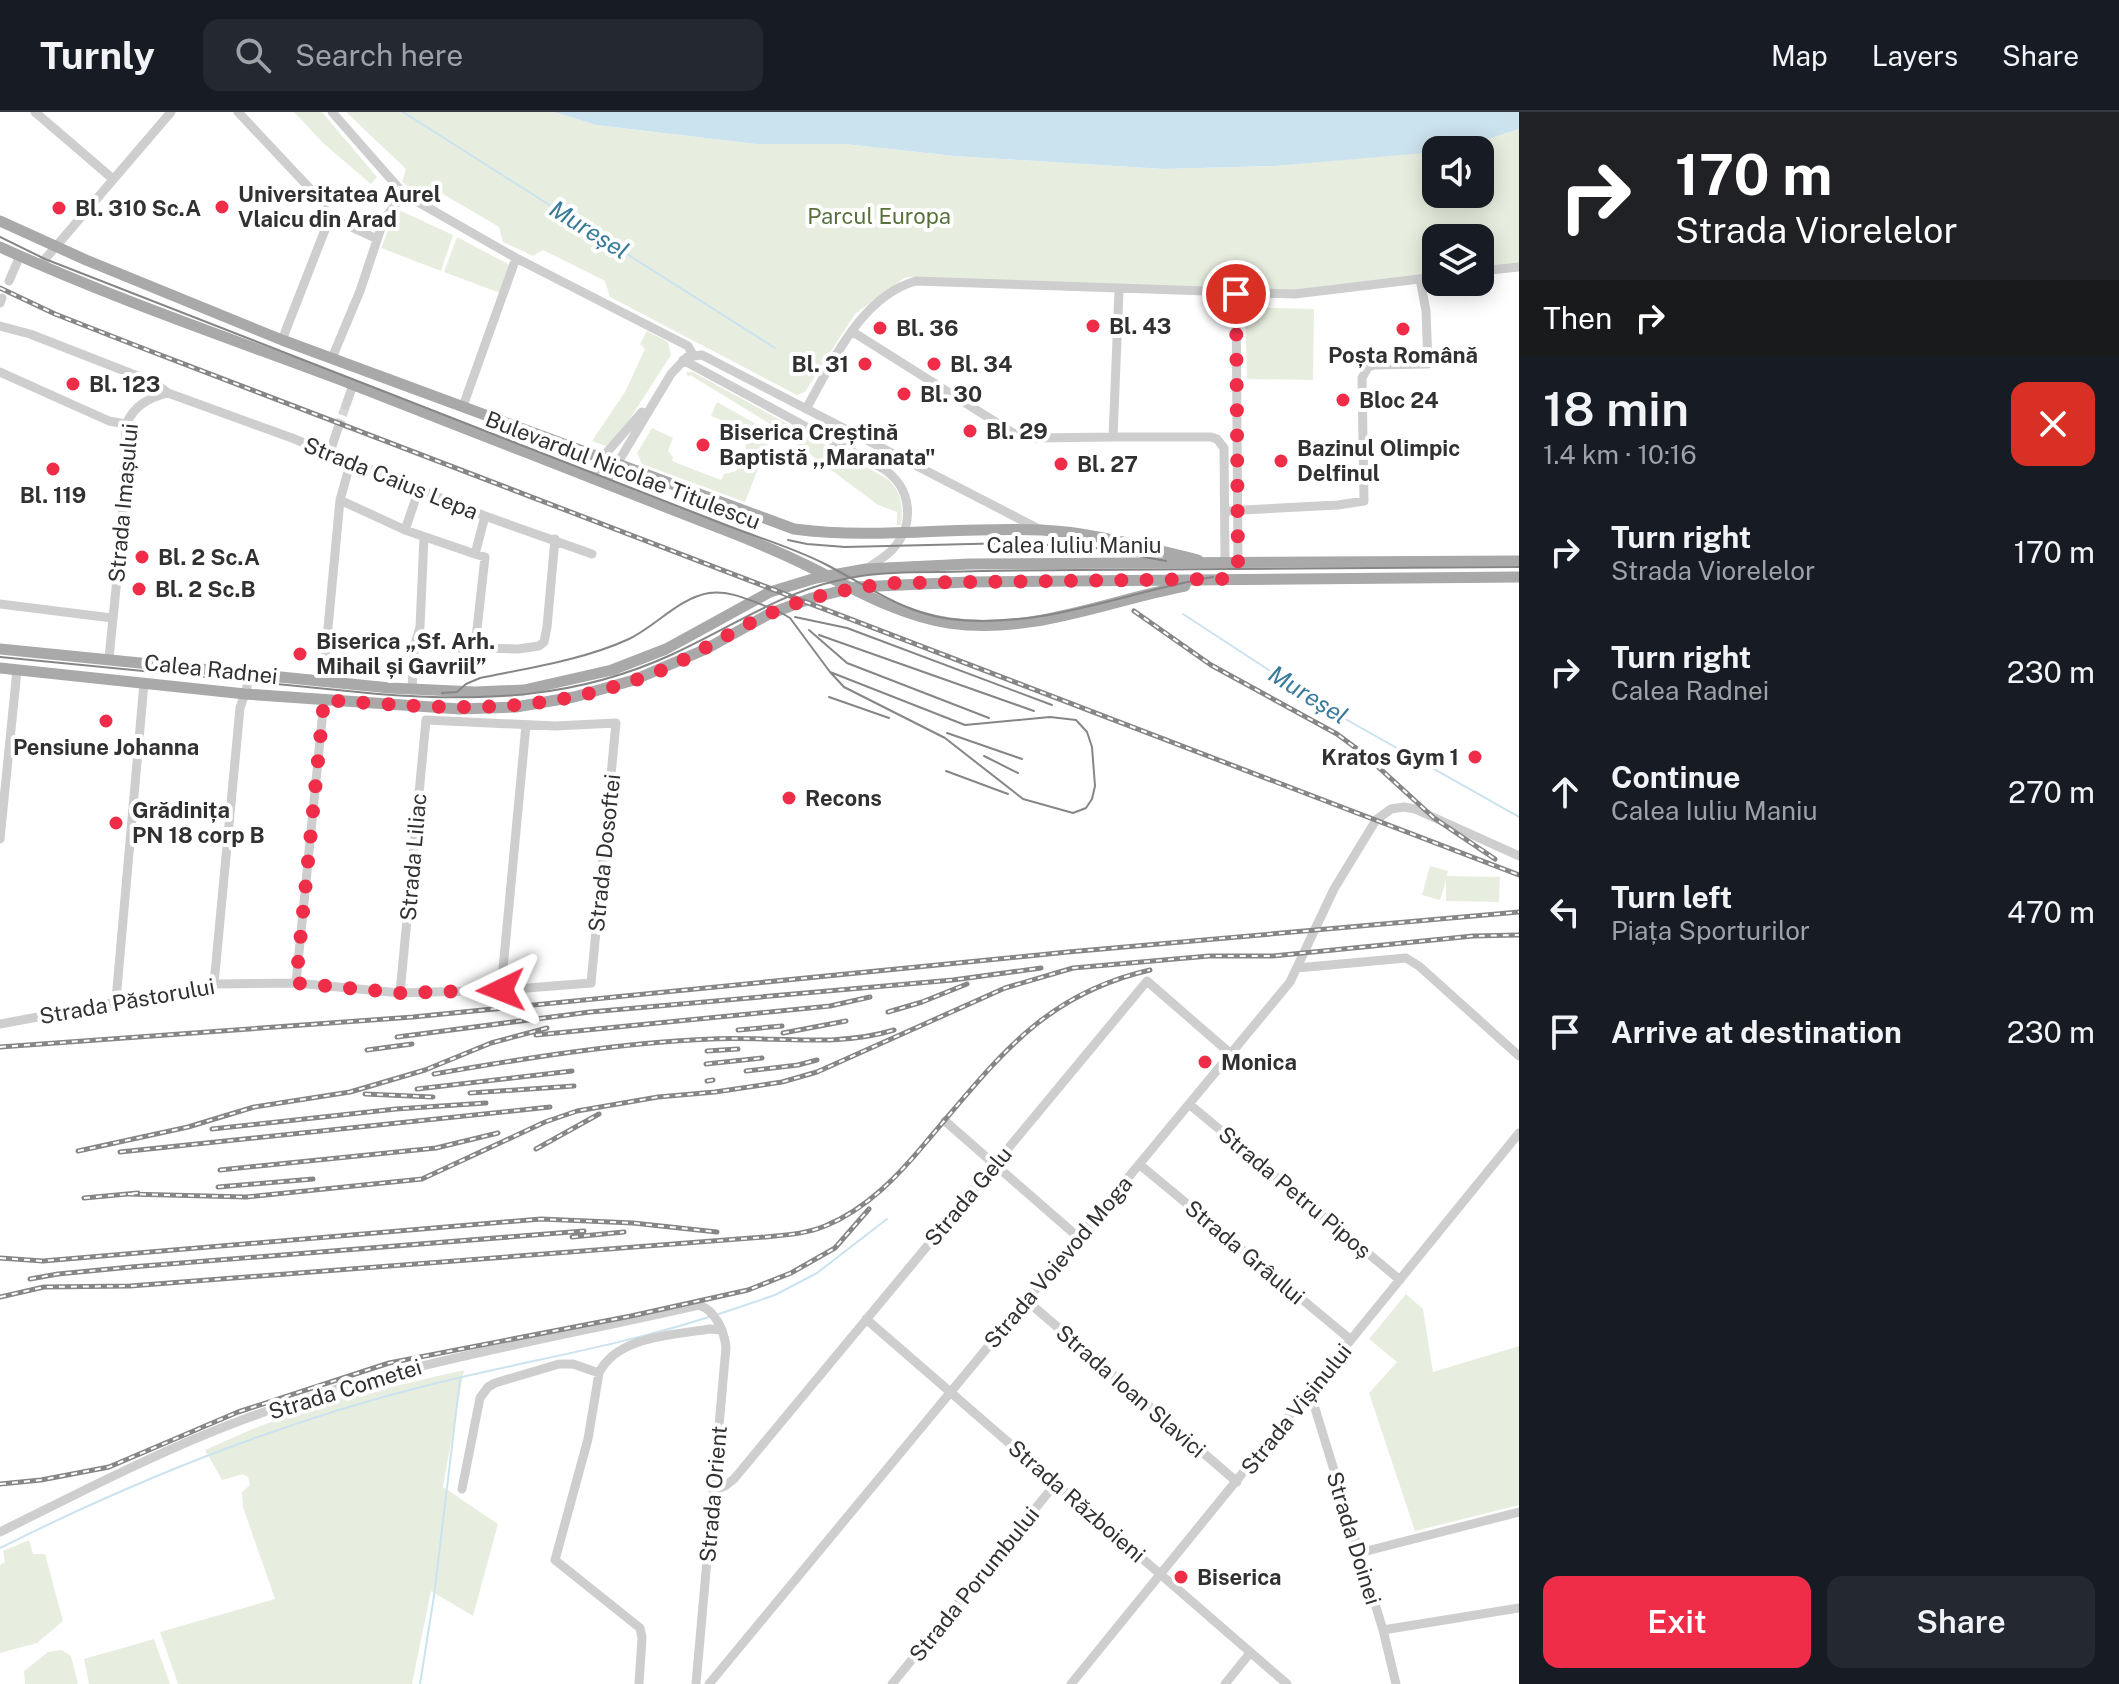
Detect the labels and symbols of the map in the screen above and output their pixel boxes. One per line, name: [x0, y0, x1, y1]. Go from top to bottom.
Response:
place label: Universitatea Aurel Vlaicu din Arad: [238, 181, 441, 232]
water label: Mureșel: [545, 194, 634, 264]
place label: Bl. 310 Sc.A: [75, 195, 201, 221]
marker: Universitatea Aurel Vlaicu din Arad: [213, 198, 231, 216]
marker: Bl. 310 Sc.A: [50, 199, 68, 217]
park label: Parcul Europa: [807, 203, 951, 229]
pin: [1202, 260, 1270, 328]
place label: Bl. 43: [1109, 313, 1171, 339]
place label: Bl. 36: [896, 315, 958, 341]
marker: Bl. 43: [1084, 317, 1102, 335]
marker: Bl. 36: [871, 319, 889, 337]
marker: Poșta Română: [1394, 320, 1412, 338]
place label: Poșta Română: [1328, 342, 1478, 368]
place label: Bl. 31: [792, 351, 849, 377]
place label: Bl. 34: [950, 351, 1012, 377]
marker: Bl. 31: [856, 355, 874, 373]
marker: Bl. 34: [925, 355, 943, 373]
place label: Bl. 123: [89, 371, 160, 397]
marker: Bl. 123: [64, 375, 82, 393]
place label: Bl. 30: [920, 381, 982, 407]
marker: Bl. 30: [895, 385, 913, 403]
place label: Bloc 24: [1359, 387, 1439, 413]
marker: Bloc 24: [1334, 391, 1352, 409]
street label: Bulevardul Nicolae Titulescu: [482, 405, 764, 535]
place label: Bl. 29: [986, 418, 1048, 444]
place label: Biserica Creștină Baptistă ,,Maranata": [719, 419, 936, 470]
street label: Strada Imașului: [103, 422, 143, 584]
marker: Bl. 29: [961, 422, 979, 440]
street label: Strada Caius Lepa: [300, 431, 482, 525]
place label: Bazinul Olimpic Delfinul: [1297, 435, 1460, 486]
marker: Biserica Creștină Baptistă ,,Maranata": [694, 436, 712, 454]
place label: Bl. 27: [1077, 451, 1138, 477]
marker: Bazinul Olimpic Delfinul: [1272, 452, 1290, 470]
marker: Bl. 27: [1052, 455, 1070, 473]
marker: Bl. 119: [44, 460, 62, 478]
place label: Bl. 119: [20, 482, 86, 508]
street label: Calea Iuliu Maniu: [987, 532, 1161, 558]
place label: Bl. 2 Sc.A: [158, 544, 260, 570]
marker: Bl. 2 Sc.A: [133, 548, 151, 566]
place label: Bl. 2 Sc.B: [155, 576, 256, 602]
marker: Bl. 2 Sc.B: [130, 580, 148, 598]
place label: Biserica „Sf. Arh. Mihail și Gavriil”: [316, 628, 495, 679]
marker: Biserica „Sf. Arh. Mihail și Gavriil”: [291, 645, 309, 663]
street label: Calea Radnei: [143, 649, 279, 689]
water label: Mureșel: [1264, 659, 1353, 729]
marker: Pensiune Johanna: [97, 712, 115, 730]
place label: Pensiune Johanna: [13, 734, 199, 760]
place label: Kratos Gym 1: [1321, 744, 1459, 770]
marker: Kratos Gym 1: [1466, 748, 1484, 766]
street label: Strada Dosoftei: [583, 773, 625, 933]
place label: Recons: [805, 785, 882, 811]
marker: Recons: [780, 789, 798, 807]
street label: Strada Liliac: [394, 792, 432, 922]
place label: Grădinița PN 18 corp B: [132, 797, 265, 848]
marker: Grădinița PN 18 corp B: [107, 814, 125, 832]
position arrow: [459, 948, 543, 1032]
street label: Strada Păstorului: [37, 973, 217, 1029]
place label: Monica: [1221, 1049, 1297, 1075]
marker: Monica: [1196, 1053, 1214, 1071]
street label: Strada Petru Pipoș: [1213, 1121, 1377, 1263]
street label: Strada Gelu: [919, 1141, 1017, 1251]
street label: Strada Voievod Moga: [979, 1171, 1137, 1353]
street label: Strada Grâului: [1180, 1194, 1310, 1310]
street label: Strada Ioan Slavici: [1051, 1319, 1211, 1463]
street label: Strada Vișinului: [1235, 1338, 1357, 1480]
street label: Strada Cometei: [265, 1353, 425, 1425]
street label: Strada Orient: [694, 1425, 732, 1563]
street label: Strada Războieni: [1003, 1434, 1151, 1568]
street label: Strada Doinei: [1321, 1468, 1387, 1608]
street label: Strada Porumbului: [904, 1501, 1044, 1667]
place label: Biserica: [1197, 1564, 1282, 1590]
marker: Biserica: [1172, 1568, 1190, 1586]

